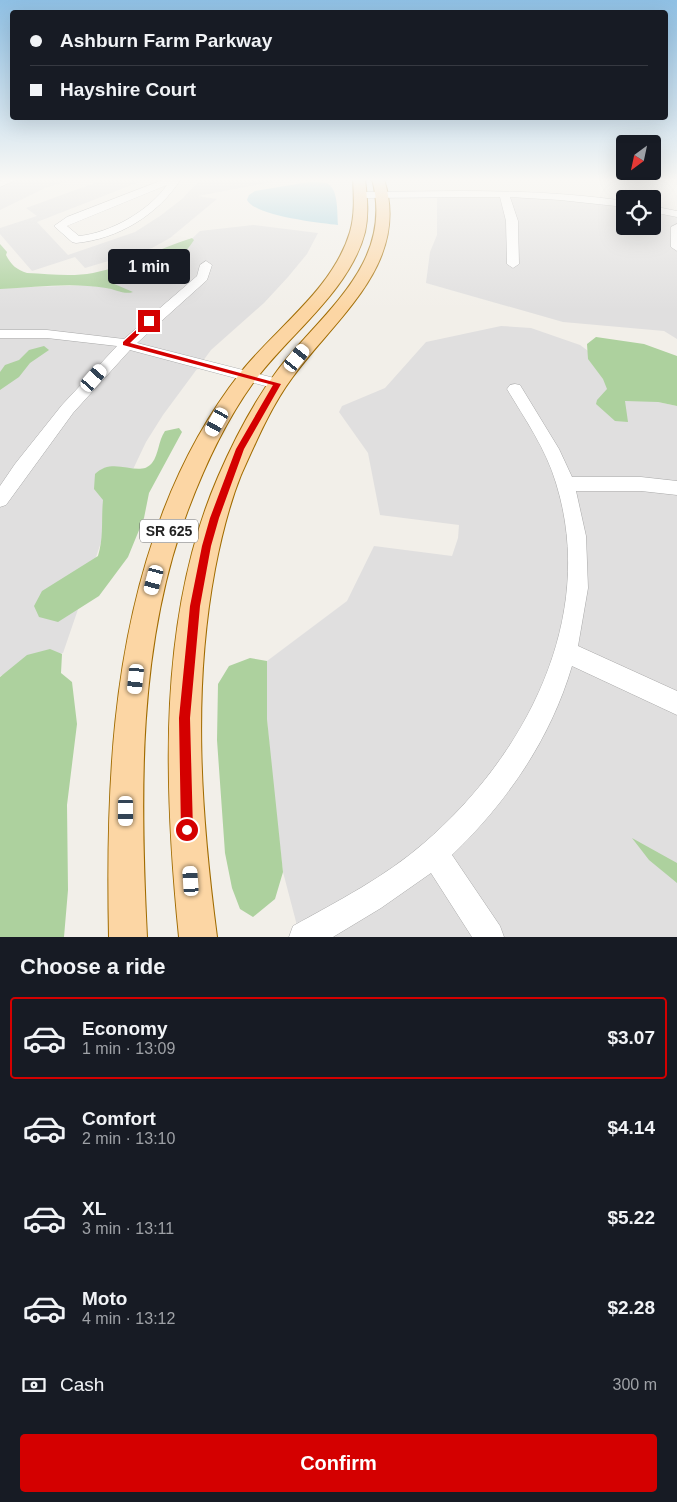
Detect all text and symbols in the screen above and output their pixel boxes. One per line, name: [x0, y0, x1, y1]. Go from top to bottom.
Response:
text: Ashburn Farm Parkway: [60, 30, 272, 51]
text: Hayshire Court: [60, 79, 196, 100]
north arrow: [616, 135, 661, 180]
map controls: [616, 135, 661, 235]
button: locate: [616, 190, 661, 235]
callout: 1 min: [108, 248, 190, 284]
text: 1 min: [128, 258, 170, 275]
route end: [138, 310, 160, 332]
car: [281, 342, 312, 374]
car: [78, 362, 109, 394]
car: [203, 405, 230, 439]
road number: SR 625: [140, 520, 198, 542]
car: [142, 564, 165, 596]
car: [126, 663, 145, 695]
car: [118, 796, 133, 826]
route start: [176, 819, 198, 841]
car: [182, 866, 199, 896]
text: Choose a ride: [20, 954, 165, 979]
icon: car: [22, 1016, 67, 1061]
text: Economy: [82, 1018, 168, 1039]
text: $3.07: [607, 1027, 655, 1048]
text: 1 min · 13:09: [82, 1040, 175, 1057]
icon: car: [22, 1106, 67, 1151]
text: Comfort: [82, 1108, 156, 1129]
text: $4.14: [607, 1117, 655, 1138]
text: 2 min · 13:10: [82, 1130, 175, 1147]
icon: car: [22, 1196, 67, 1241]
text: XL: [82, 1198, 106, 1219]
text: $5.22: [607, 1207, 655, 1228]
text: 3 min · 13:11: [82, 1220, 174, 1237]
icon: car: [22, 1286, 67, 1331]
text: Moto: [82, 1288, 127, 1309]
text: $2.28: [607, 1297, 655, 1318]
text: 4 min · 13:12: [82, 1310, 175, 1327]
icon: cash: [20, 1371, 48, 1399]
text: Cash: [60, 1374, 104, 1395]
text: 300 m: [613, 1376, 657, 1393]
button: Confirm: [20, 1434, 657, 1492]

